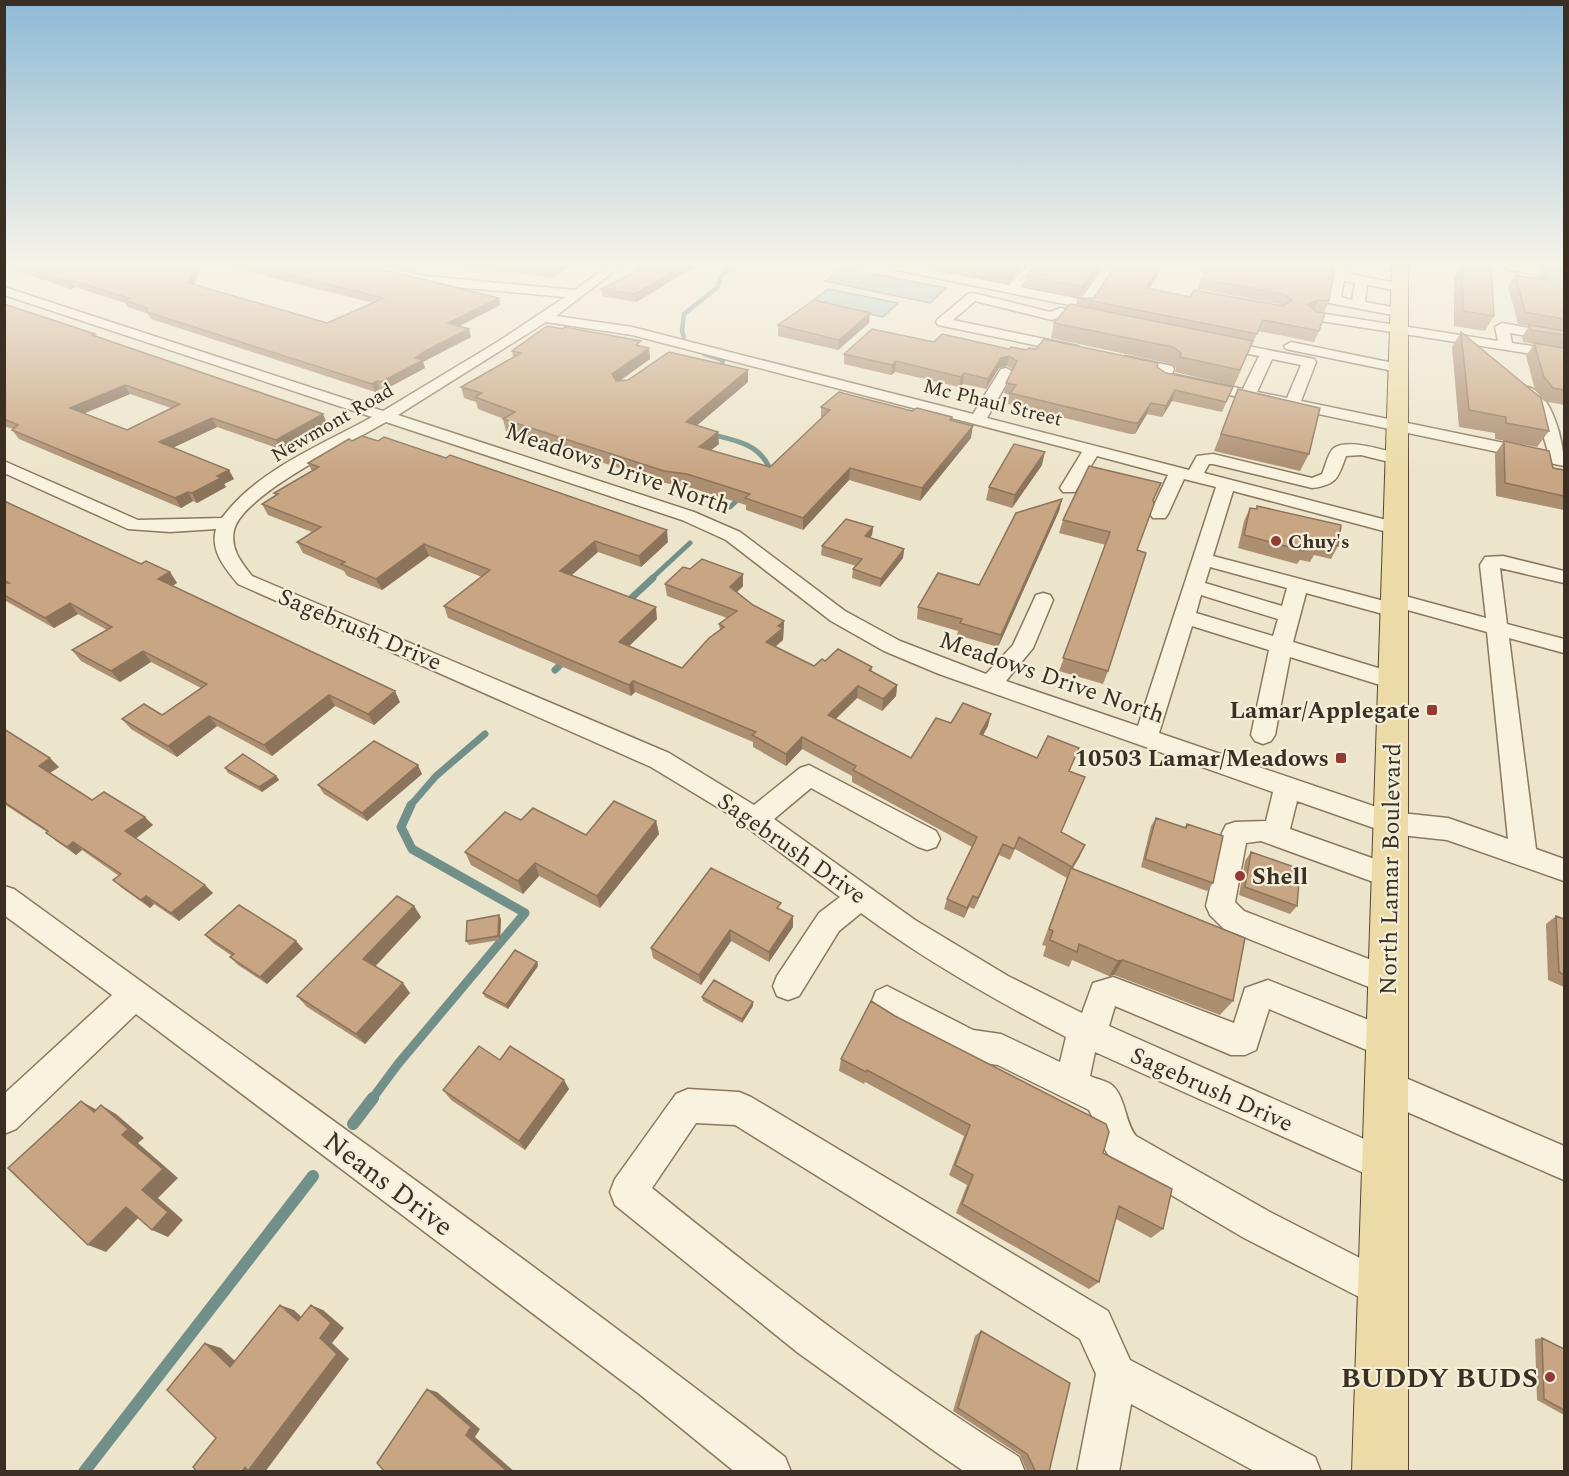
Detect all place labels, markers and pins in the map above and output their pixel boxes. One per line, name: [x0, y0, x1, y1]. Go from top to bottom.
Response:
place label: Chuy's: [1288, 527, 1350, 557]
marker: Chuy's: [1269, 534, 1283, 548]
place label: Lamar/Applegate: [1229, 693, 1420, 729]
marker: Lamar/Applegate: [1425, 703, 1439, 717]
place label: 10503 Lamar/Meadows: [1074, 741, 1329, 777]
marker: 10503 Lamar/Meadows: [1334, 751, 1348, 765]
place label: Shell: [1252, 859, 1308, 895]
marker: Shell: [1233, 869, 1247, 883]
place label: BUDDY BUDS: [1341, 1357, 1538, 1400]
marker: BUDDY BUDS: [1543, 1370, 1557, 1384]

